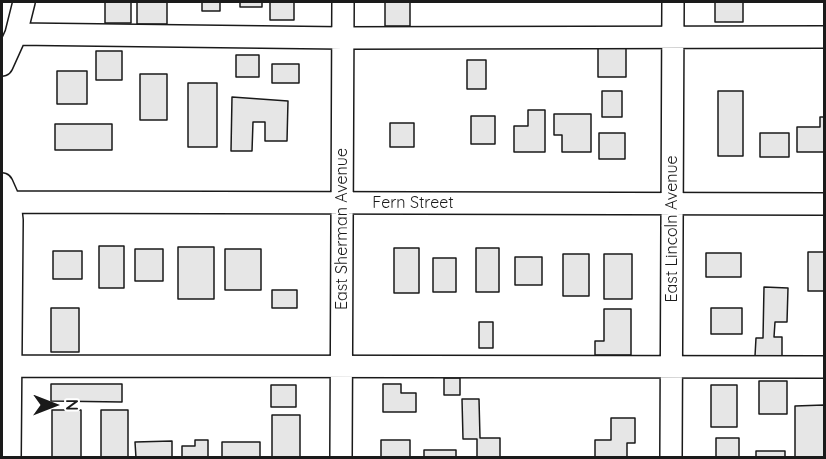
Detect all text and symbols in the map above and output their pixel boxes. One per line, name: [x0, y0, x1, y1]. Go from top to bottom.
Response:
street label: East Sherman Avenue: [332, 148, 352, 310]
street label: East Lincoln Avenue: [662, 155, 682, 303]
street label: Fern Street: [372, 193, 454, 213]
north arrow: [24, 375, 84, 435]
text: N: [62, 399, 82, 411]

